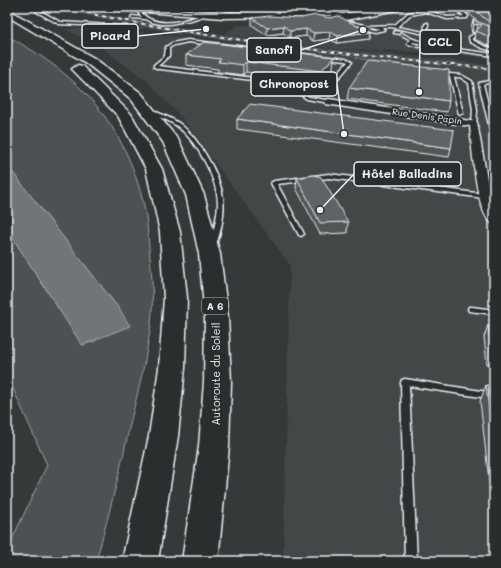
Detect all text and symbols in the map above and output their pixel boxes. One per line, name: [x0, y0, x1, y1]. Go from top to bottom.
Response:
callout: Picard: [82, 24, 138, 48]
text: Picard: [90, 27, 131, 43]
callout: CCL: [420, 30, 461, 54]
text: CCL: [428, 33, 452, 49]
callout: Sanofi: [247, 38, 301, 62]
text: Sanofi: [255, 41, 293, 57]
callout: Chronopost: [251, 72, 337, 96]
text: Chronopost: [259, 75, 329, 91]
street label: Rue Denis Papin: [391, 106, 463, 126]
callout: Hôtel Balladins: [354, 162, 461, 186]
text: Hôtel Balladins: [362, 165, 452, 181]
road number: A 6: [202, 298, 228, 314]
street label: Autoroute du Soleil: [208, 322, 223, 426]

